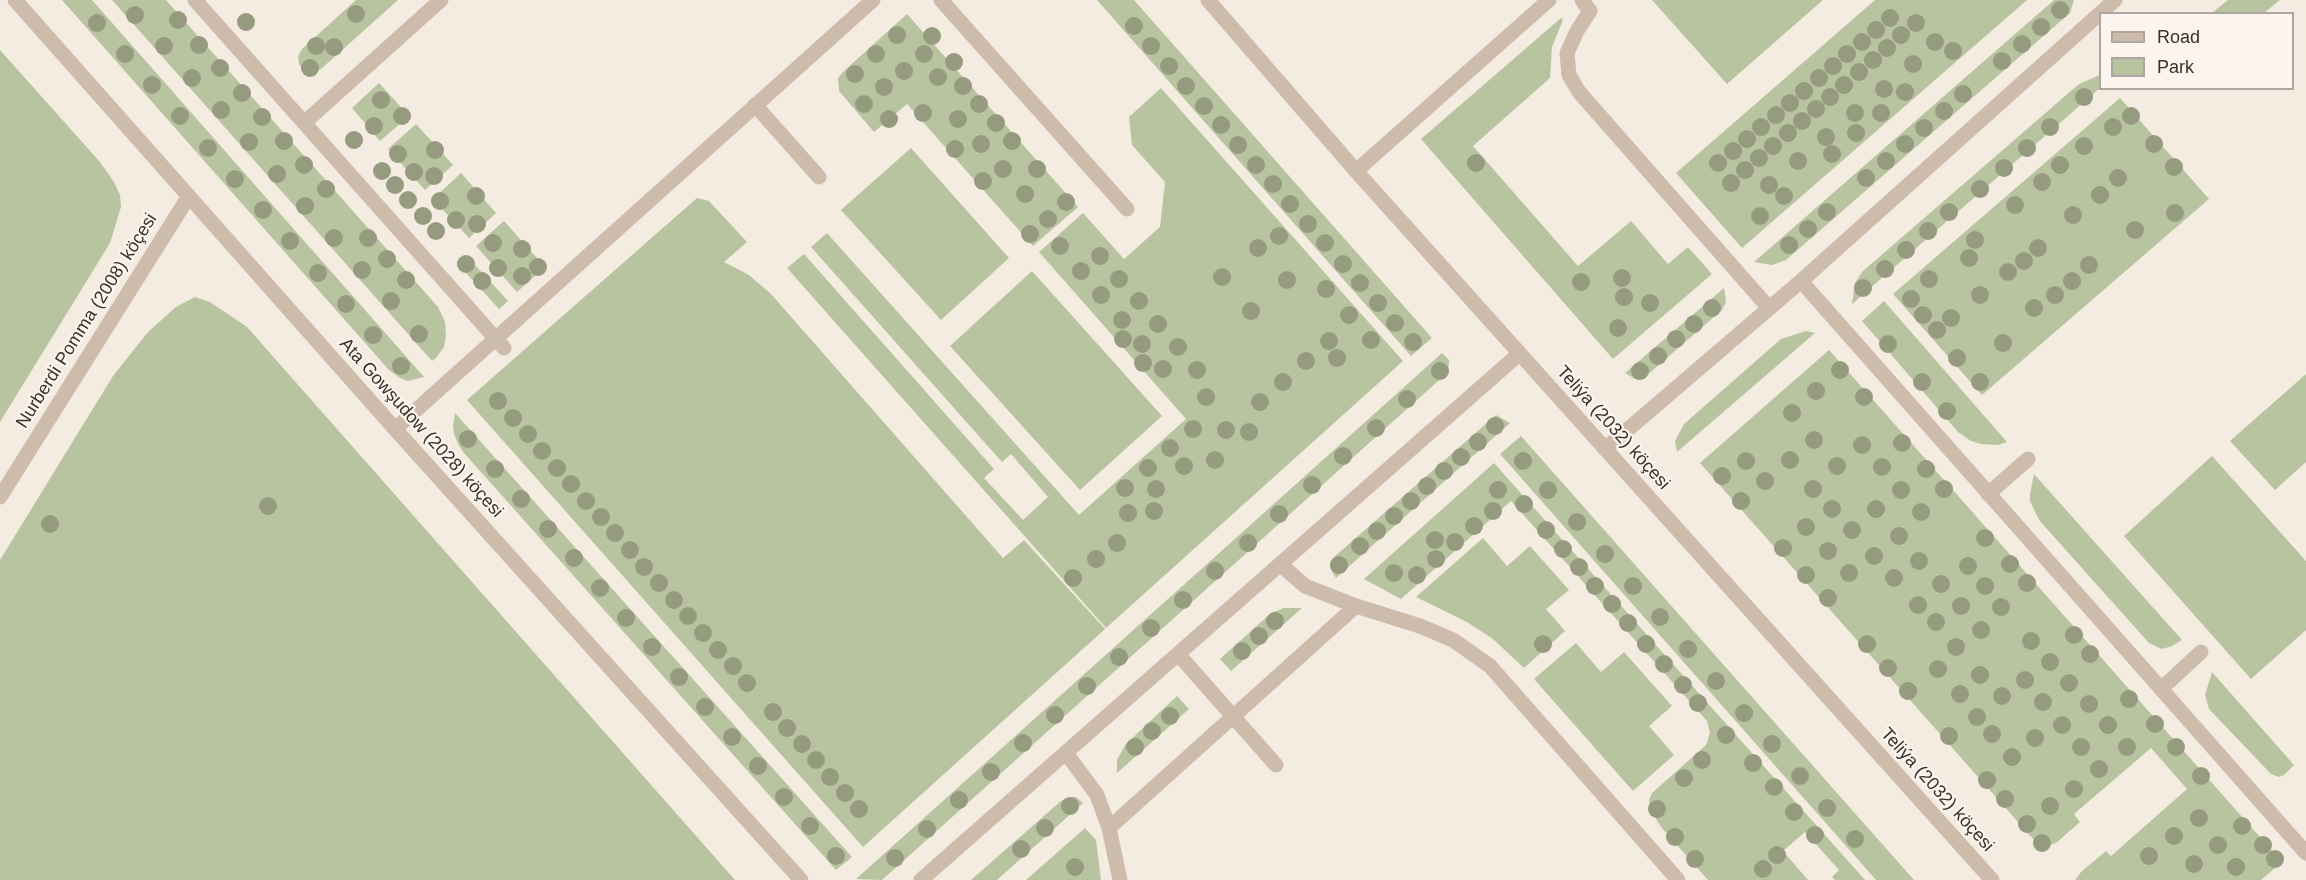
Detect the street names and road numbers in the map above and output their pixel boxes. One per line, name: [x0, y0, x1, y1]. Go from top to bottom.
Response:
street label: Nurberdi Pomma (2008) köçesi: [12, 210, 162, 432]
street label: Ata Gowşudow (2028) köçesi: [335, 334, 507, 522]
street label: Teliýa (2032) köçesi: [1552, 362, 1674, 494]
street label: Teliýa (2032) köçesi: [1876, 724, 1998, 856]

